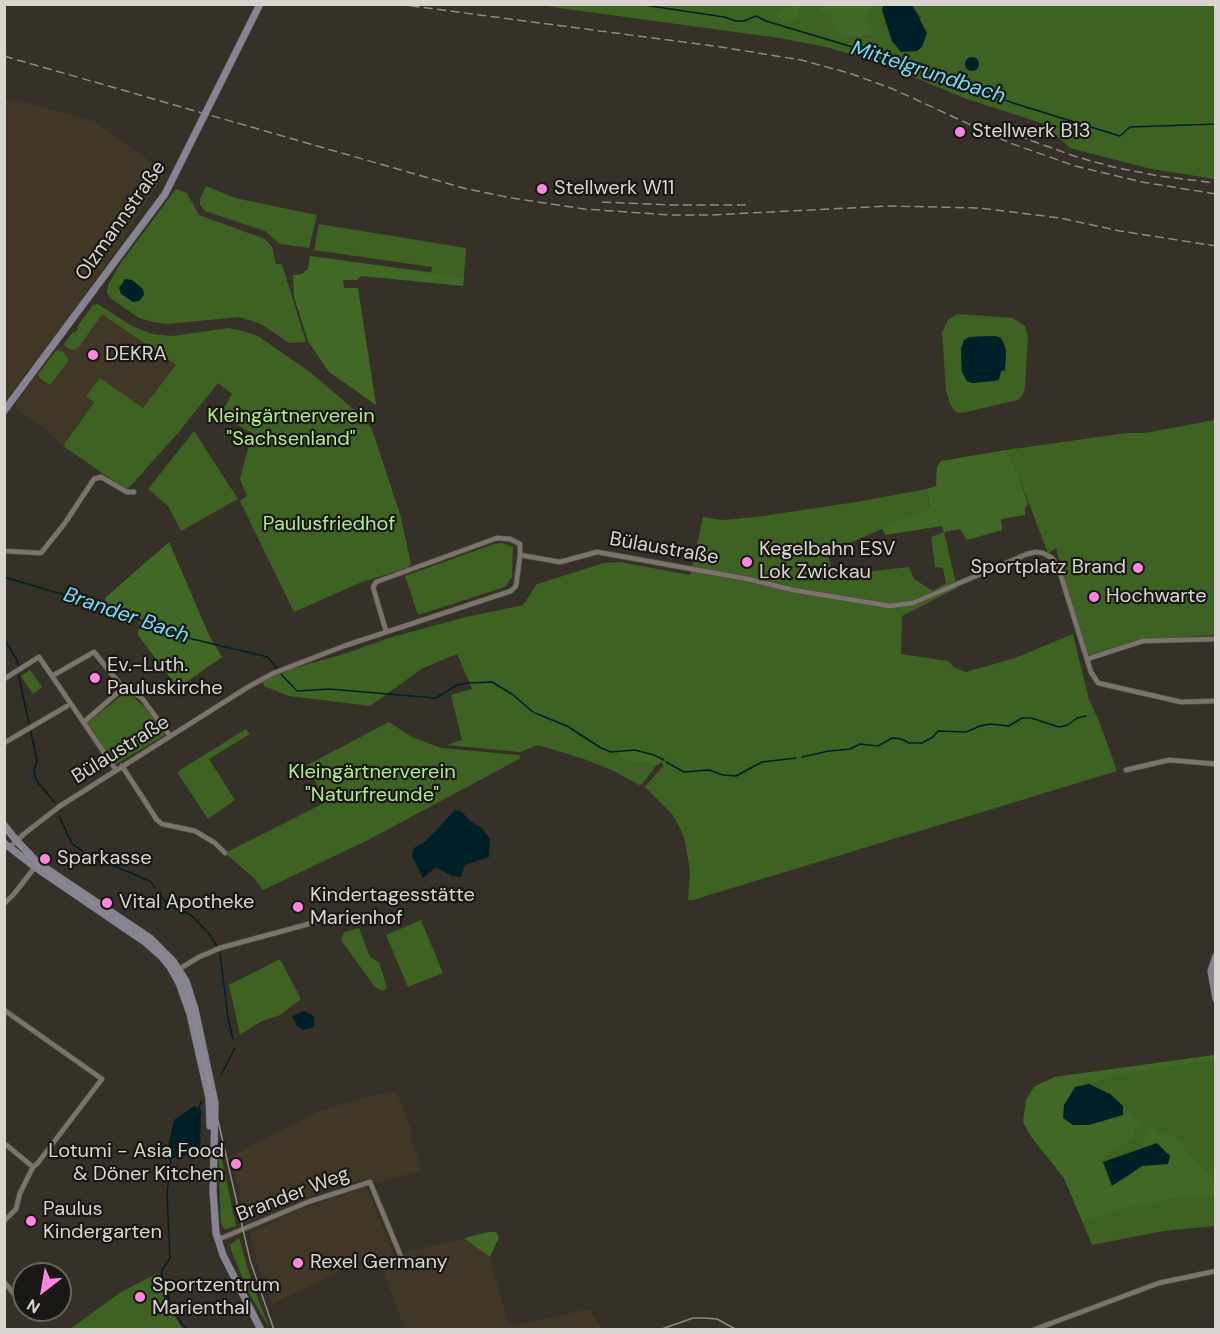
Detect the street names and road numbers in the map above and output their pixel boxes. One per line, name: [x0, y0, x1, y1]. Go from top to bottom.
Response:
street label: Olzmannstraße: [71, 156, 171, 286]
street label: Bülaustraße: [608, 528, 720, 570]
street label: Bülaustraße: [68, 711, 174, 789]
street label: Brander Weg: [233, 1162, 353, 1228]

